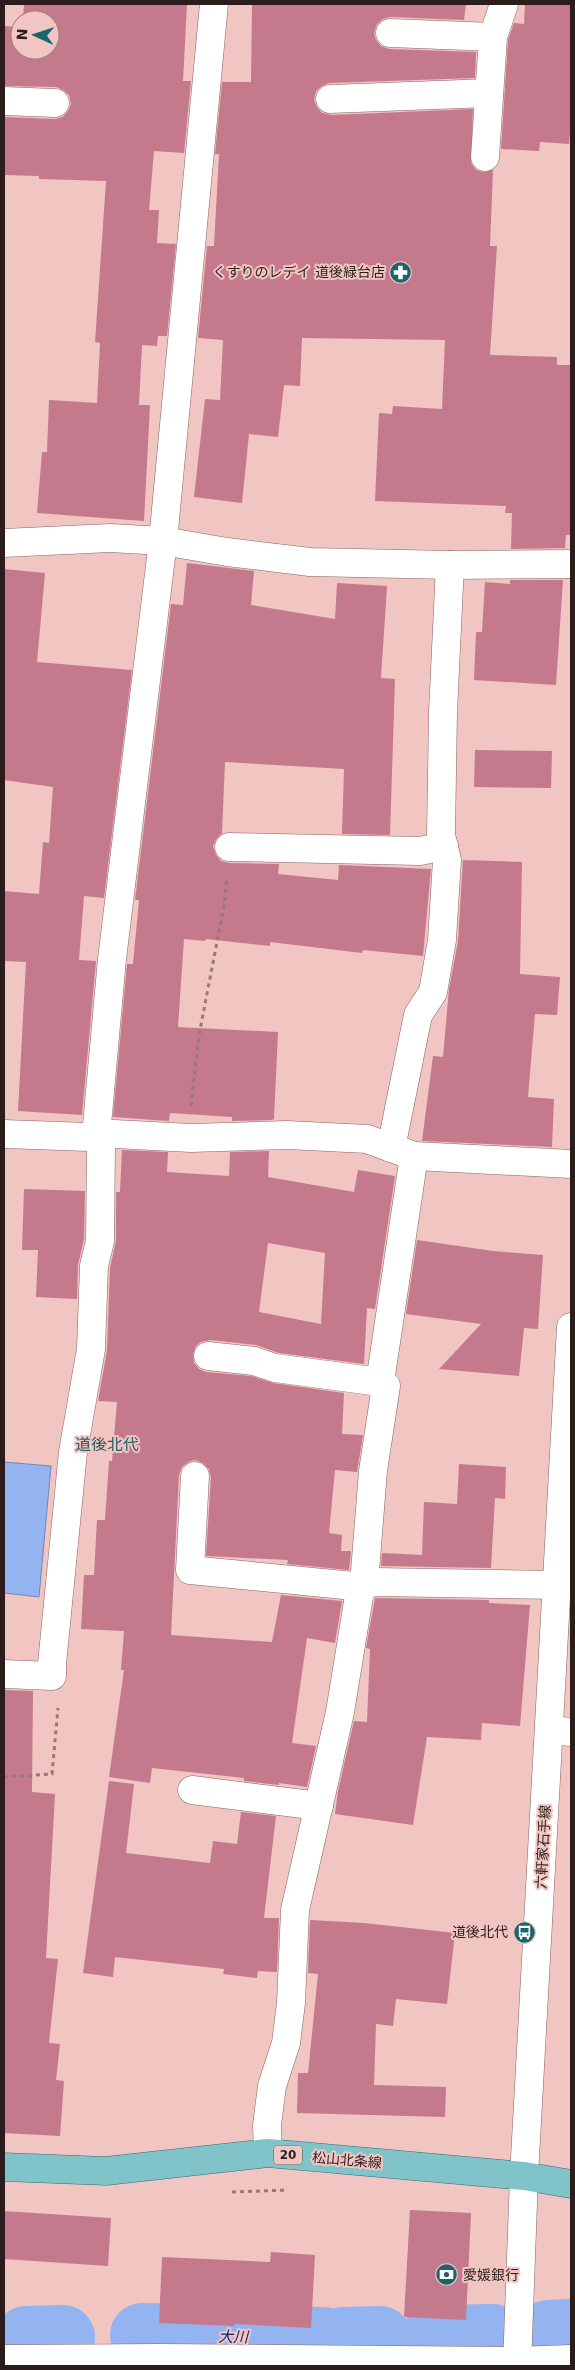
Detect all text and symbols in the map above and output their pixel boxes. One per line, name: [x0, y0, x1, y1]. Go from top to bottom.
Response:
north arrow: [10, 10, 60, 60]
text: N: [14, 28, 30, 41]
pharmacy icon: くすりのレデイ 道後緑台店: [389, 260, 413, 284]
place label: くすりのレデイ 道後緑台店: [213, 264, 385, 280]
district label: 道後北代: [75, 1435, 139, 1454]
street label: 六軒家石手線: [533, 1805, 553, 1889]
bus stop icon: 道後北代: [512, 1920, 536, 1944]
place label: 道後北代: [452, 1924, 508, 1940]
road number: 20: [274, 2146, 302, 2164]
street label: 松山北条線: [311, 2149, 383, 2171]
bank icon: 愛媛銀行: [435, 2263, 459, 2287]
place label: 愛媛銀行: [463, 2267, 519, 2283]
water label: 大川: [218, 2328, 250, 2346]

